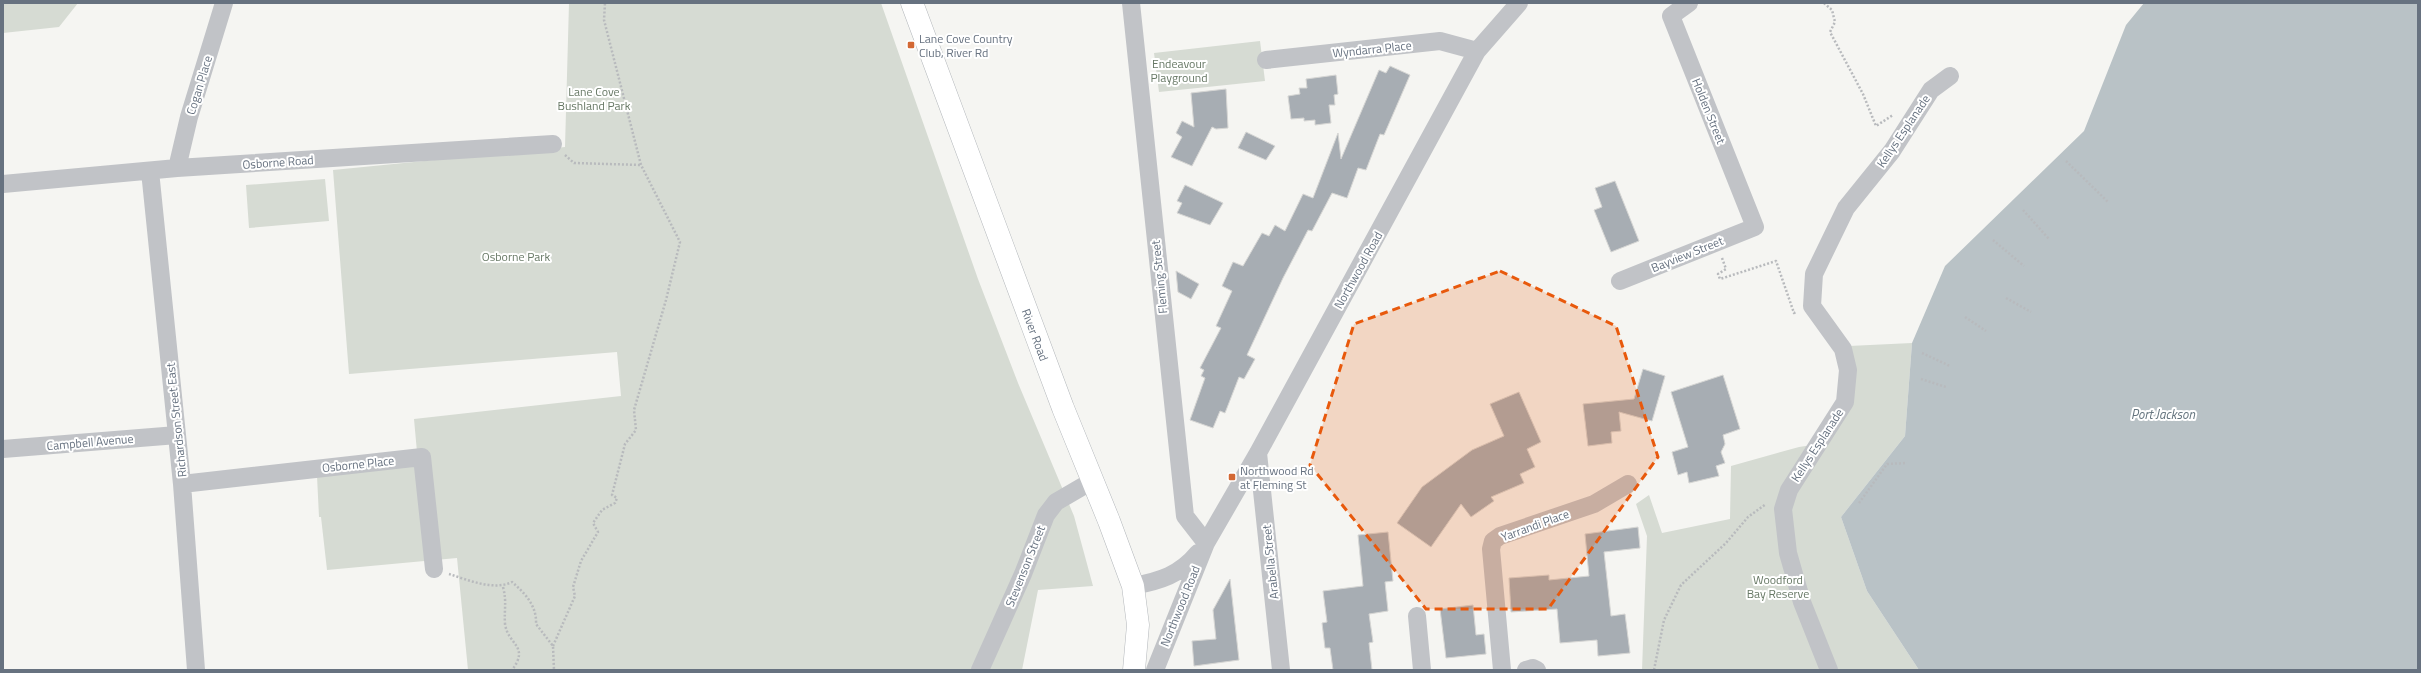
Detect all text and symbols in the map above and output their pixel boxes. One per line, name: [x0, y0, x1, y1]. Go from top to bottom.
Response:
place label: Lane Cove Country Club, River Rd: [919, 29, 1013, 62]
street label: Wyndarra Place: [1332, 35, 1412, 63]
marker: Lane Cove Country Club, River Rd: [906, 40, 916, 50]
street label: Cogan Place: [181, 53, 217, 117]
park label: Endeavour Playground: [1150, 54, 1208, 87]
street label: Holden Street: [1687, 75, 1731, 148]
park label: Lane Cove Bushland Park: [558, 82, 631, 115]
street label: Kellys Esplanade: [1872, 91, 1934, 171]
street label: Osborne Road: [242, 150, 314, 174]
street label: Northwood Road: [1329, 228, 1387, 312]
street label: Bayview Street: [1648, 231, 1727, 277]
street label: Fleming Street: [1146, 238, 1172, 315]
park label: Osborne Park: [482, 247, 550, 266]
street label: River Road: [1017, 306, 1054, 364]
street label: Richardson Street East: [160, 361, 191, 478]
street label: Kellys Esplanade: [1786, 404, 1848, 486]
water label: Port Jackson: [2131, 404, 2196, 424]
street label: Campbell Avenue: [46, 429, 134, 455]
street label: Osborne Place: [321, 451, 395, 477]
place label: Northwood Rd at Fleming St: [1240, 461, 1314, 494]
marker: Northwood Rd at Fleming St: [1227, 472, 1237, 482]
street label: Yarrandi Place: [1498, 504, 1572, 546]
street label: Stevenson Street: [1000, 522, 1050, 610]
street label: Arabella Street: [1257, 523, 1283, 600]
street label: Northwood Road: [1155, 563, 1205, 649]
park label: Woodford Bay Reserve: [1747, 570, 1809, 603]

